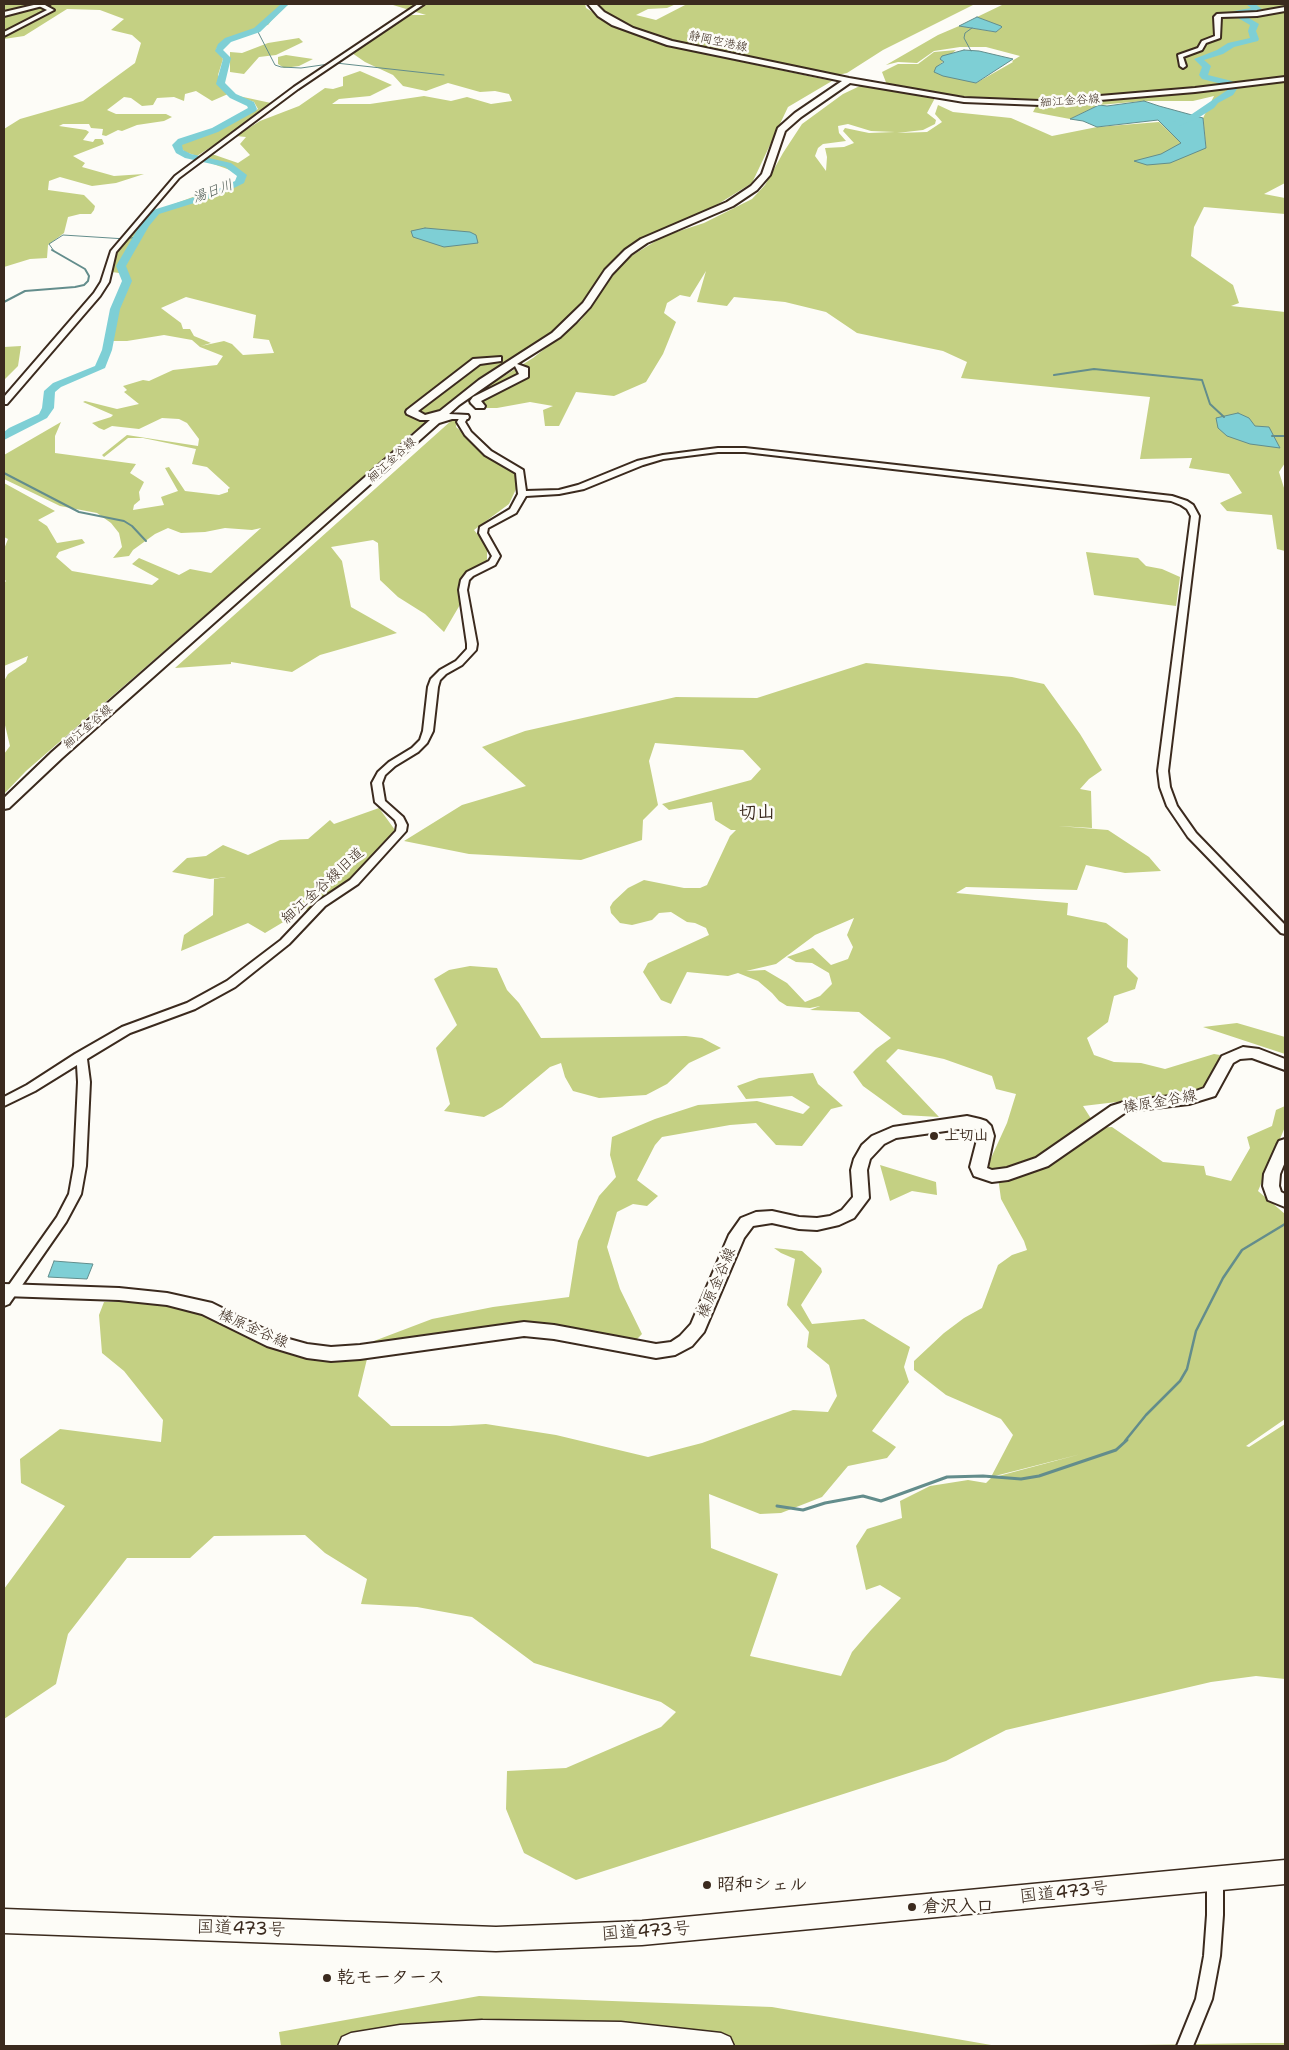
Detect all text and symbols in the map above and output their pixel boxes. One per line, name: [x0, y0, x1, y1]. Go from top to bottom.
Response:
street label: 静岡空港線: [687, 29, 749, 55]
street label: 細江金谷線: [1040, 92, 1100, 110]
water label: 湯日川: [190, 177, 236, 207]
street label: 細江金谷線: [365, 435, 419, 485]
street label: 細江金谷線: [61, 702, 115, 752]
district label: 切山: [739, 802, 775, 824]
street label: 細江金谷線旧道: [278, 844, 368, 928]
street label: 榛原金谷線: [1122, 1087, 1198, 1117]
place label: 上切山: [944, 1127, 989, 1145]
marker: 上切山: [928, 1130, 940, 1142]
street label: 榛原金谷線: [694, 1245, 740, 1321]
street label: 榛原金谷線: [215, 1306, 291, 1352]
place label: 昭和シェル: [717, 1874, 807, 1896]
street label: 国道473号: [1018, 1878, 1110, 1908]
marker: 昭和シェル: [701, 1879, 713, 1891]
place label: 倉沢入口: [922, 1896, 994, 1918]
marker: 倉沢入口: [906, 1901, 918, 1913]
street label: 国道473号: [196, 1917, 286, 1941]
street label: 国道473号: [601, 1918, 691, 1946]
place label: 乾モータース: [337, 1967, 445, 1989]
marker: 乾モータース: [321, 1972, 333, 1984]

